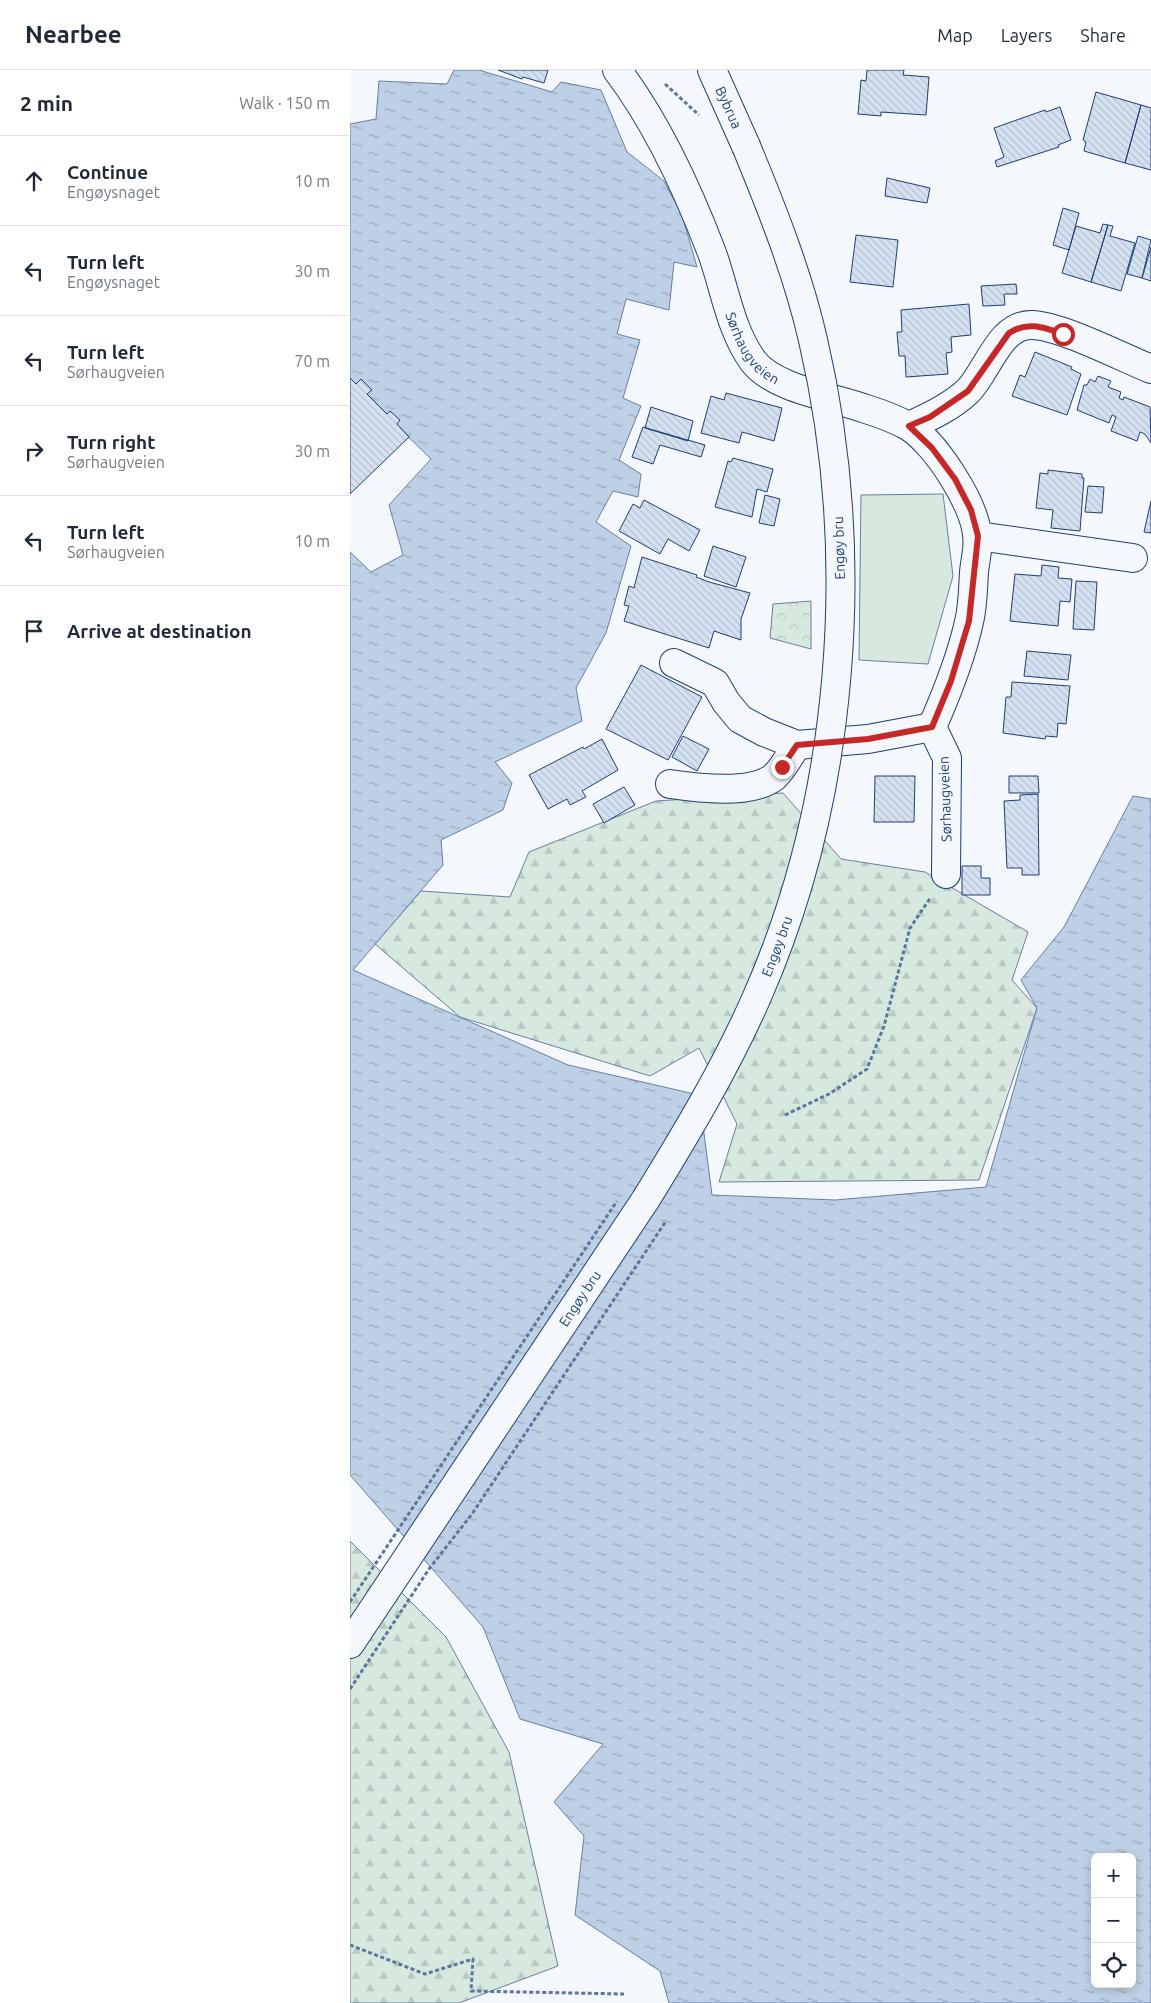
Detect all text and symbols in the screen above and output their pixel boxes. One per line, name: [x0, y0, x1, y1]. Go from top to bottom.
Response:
text: Nearbee: [25, 21, 122, 48]
text: Map: [937, 25, 973, 45]
text: Layers: [1001, 25, 1052, 45]
text: Share: [1080, 25, 1126, 45]
street label: Bybrua: [712, 84, 745, 131]
text: 2 min: [20, 91, 73, 115]
text: Walk · 150 m: [239, 94, 330, 112]
text: Continue: [67, 161, 148, 183]
icon: ahead: [20, 167, 48, 195]
text: 10 m: [294, 172, 330, 190]
text: Engøysnaget: [67, 183, 160, 201]
text: Turn left: [67, 251, 145, 273]
icon: left: [20, 257, 48, 285]
text: 30 m: [294, 262, 330, 280]
text: Engøysnaget: [67, 273, 160, 291]
street label: Sørhaugveien: [722, 310, 782, 387]
route start: [1052, 323, 1075, 346]
text: Turn left: [67, 341, 145, 363]
icon: left: [20, 347, 48, 375]
text: 70 m: [294, 352, 330, 370]
text: Sørhaugveien: [67, 363, 165, 381]
text: Turn right: [67, 431, 155, 453]
icon: right: [20, 437, 48, 465]
text: 30 m: [294, 442, 330, 460]
text: Sørhaugveien: [67, 453, 165, 471]
street label: Engøy bru: [830, 516, 848, 580]
text: Turn left: [67, 521, 145, 543]
icon: left: [20, 527, 48, 555]
text: 10 m: [294, 532, 330, 550]
text: Sørhaugveien: [67, 543, 165, 561]
icon: arrive: [20, 617, 48, 645]
text: Arrive at destination: [67, 620, 252, 642]
route end: [771, 756, 794, 779]
street label: Sørhaugveien: [936, 756, 954, 842]
street label: Engøy bru: [758, 914, 795, 979]
street label: Engøy bru: [556, 1268, 604, 1329]
map controls: [1091, 1853, 1136, 1988]
button: +: [1091, 1853, 1136, 1898]
button: −: [1091, 1898, 1136, 1943]
button: locate: [1091, 1943, 1136, 1988]

